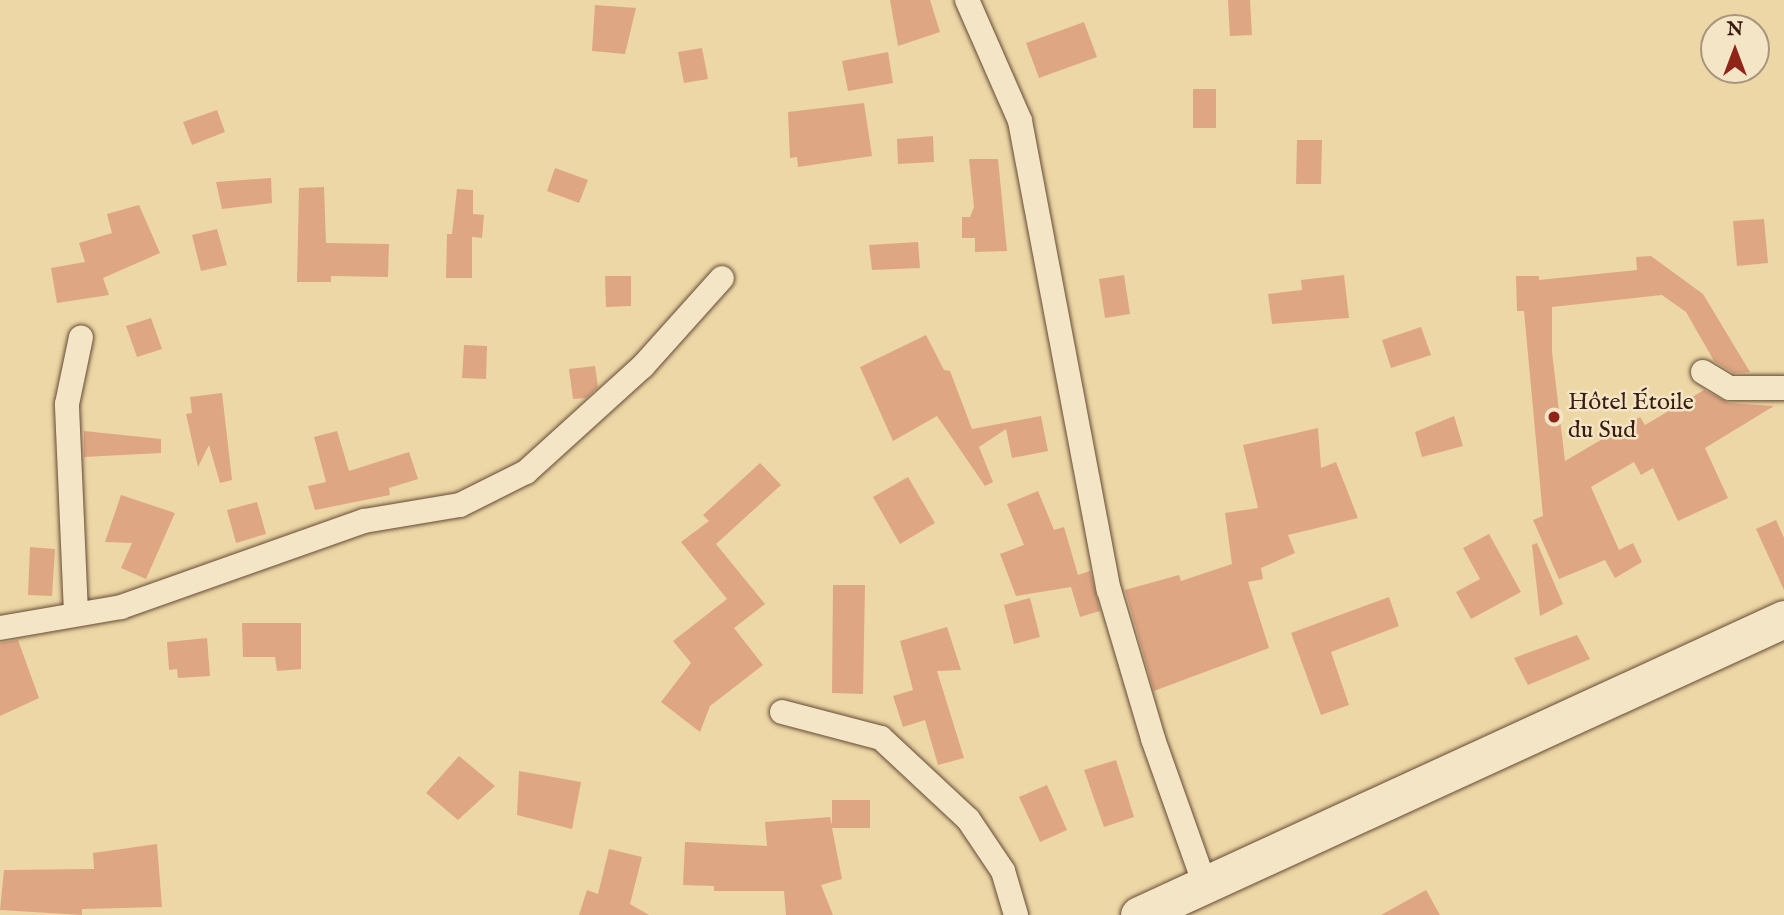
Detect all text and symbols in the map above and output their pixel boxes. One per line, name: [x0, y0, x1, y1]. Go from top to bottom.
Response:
north arrow: [1700, 14, 1770, 84]
text: N: [1727, 18, 1743, 42]
place label: Hôtel Étoile du Sud: [1568, 389, 1694, 445]
marker: Hôtel Étoile du Sud: [1546, 409, 1562, 425]

